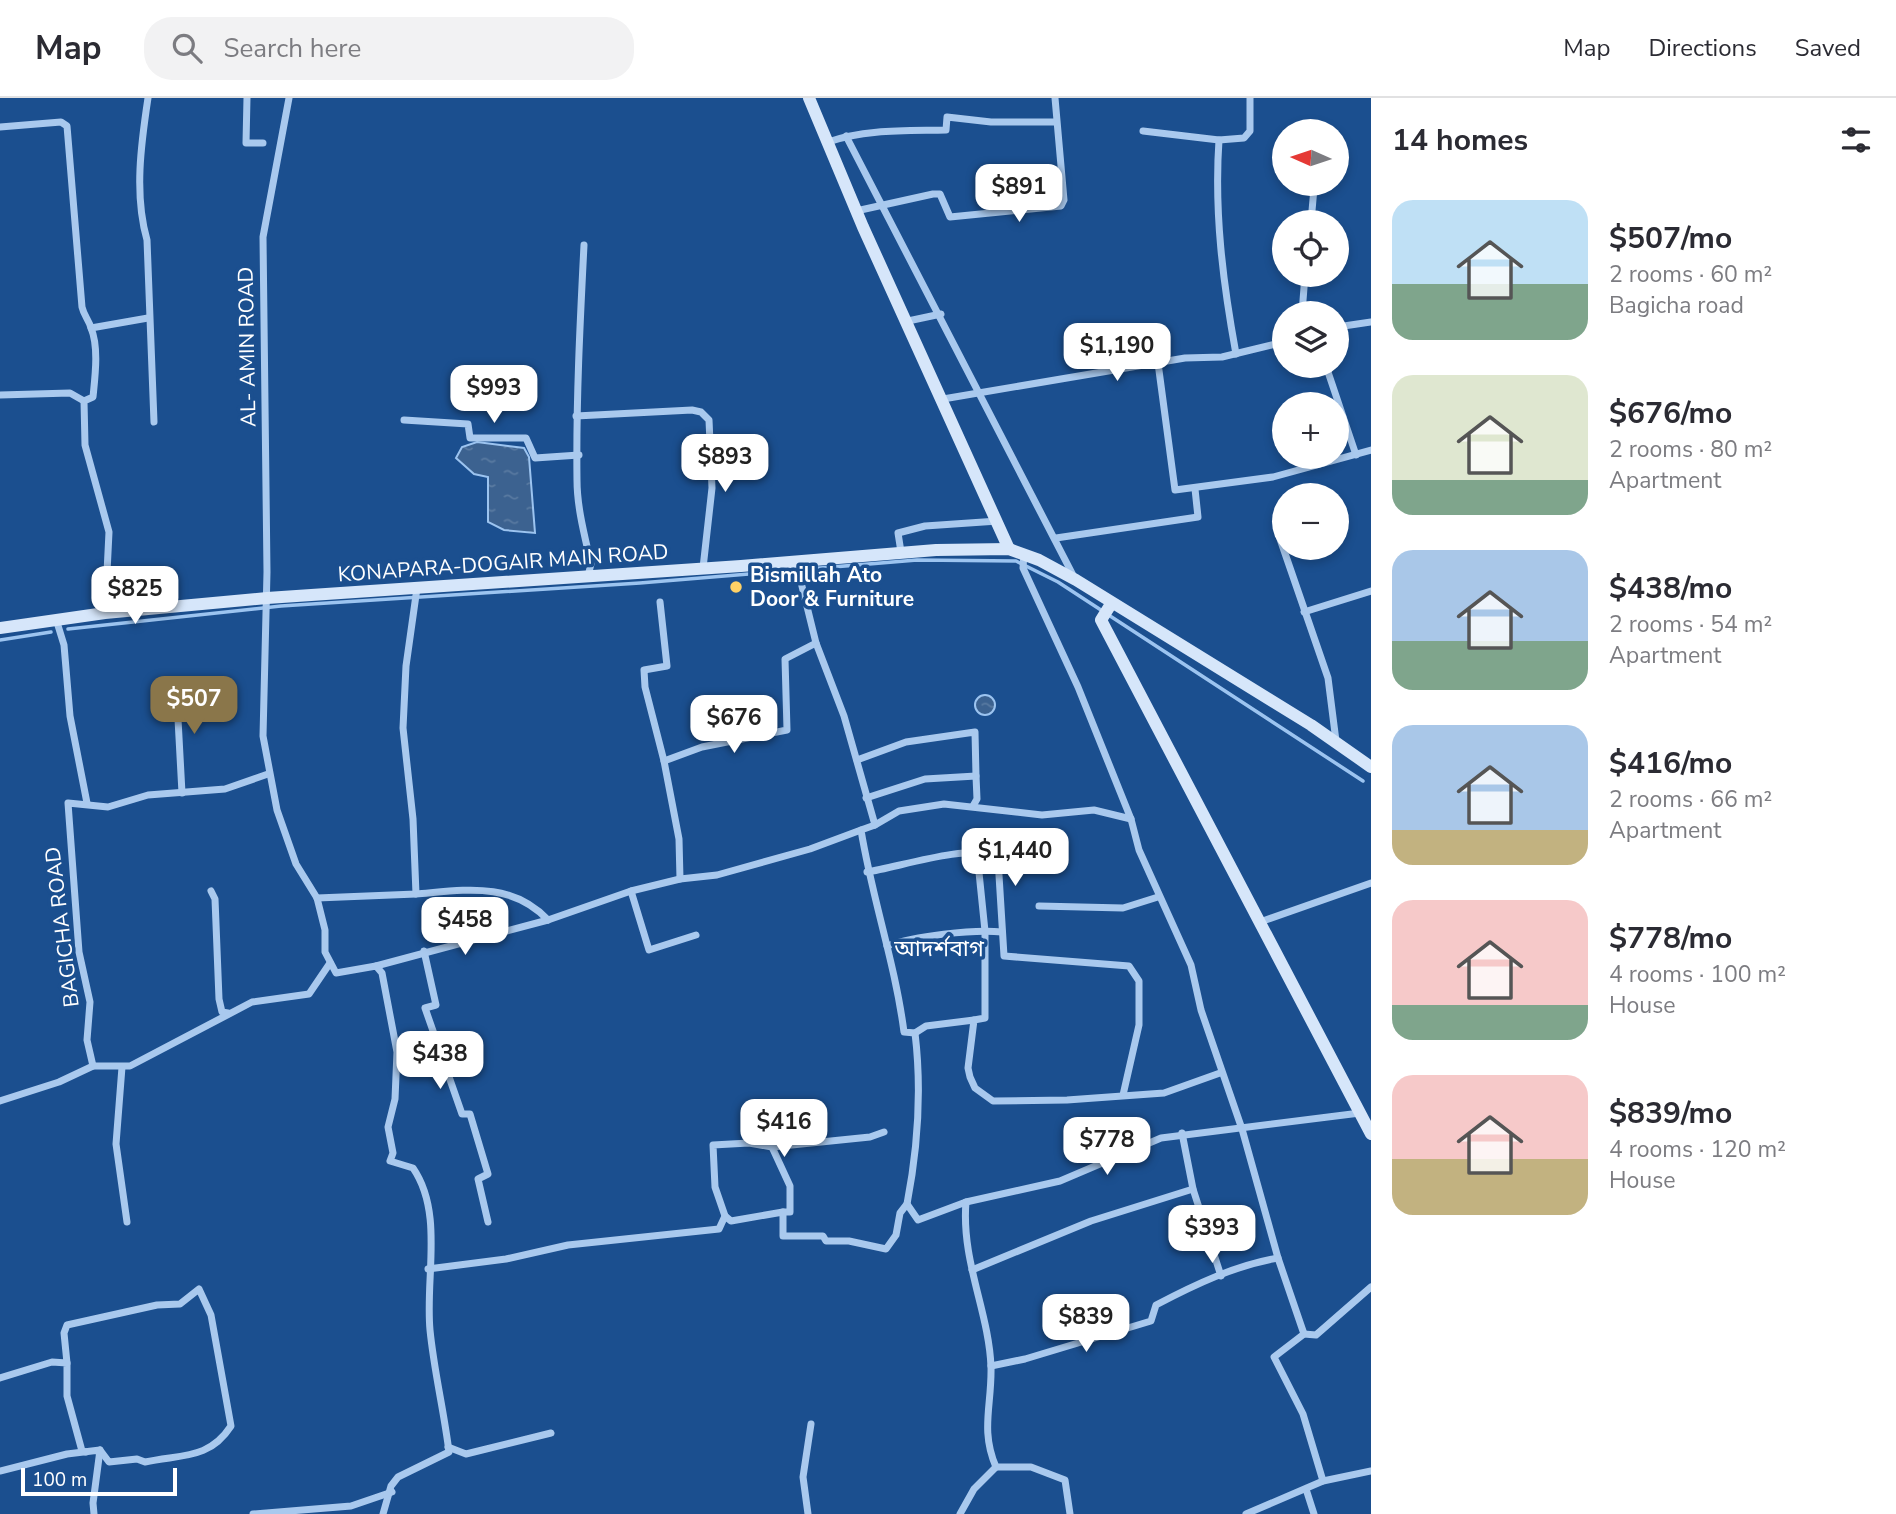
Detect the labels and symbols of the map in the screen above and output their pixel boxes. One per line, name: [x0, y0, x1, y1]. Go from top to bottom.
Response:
north arrow: [1272, 119, 1349, 196]
pin: $891: [978, 164, 1060, 224]
street label: AL- AMIN ROAD: [232, 267, 262, 427]
pin: $1,190: [1060, 324, 1174, 383]
pin: $993: [453, 366, 535, 425]
pin: $893: [684, 434, 766, 494]
street label: KONAPARA-DOGAIR MAIN ROAD: [337, 537, 669, 589]
place label: Bismillah Ato Door & Furniture: [750, 561, 914, 613]
pin: $825: [94, 566, 176, 626]
marker: Bismillah Ato Door & Furniture: [728, 579, 744, 595]
pin: $507: [153, 676, 235, 736]
pin: $676: [693, 696, 775, 755]
pin: $1,440: [958, 828, 1072, 888]
street label: BAGICHA ROAD: [38, 845, 86, 1009]
pin: $458: [424, 898, 506, 957]
district label: আদর্শবাগ: [893, 933, 985, 964]
pin: $438: [399, 1032, 481, 1091]
pin: $416: [743, 1100, 825, 1159]
pin: $778: [1066, 1118, 1148, 1177]
pin: $393: [1171, 1206, 1253, 1265]
pin: $839: [1045, 1294, 1127, 1354]
scale bar: [21, 1465, 177, 1497]

